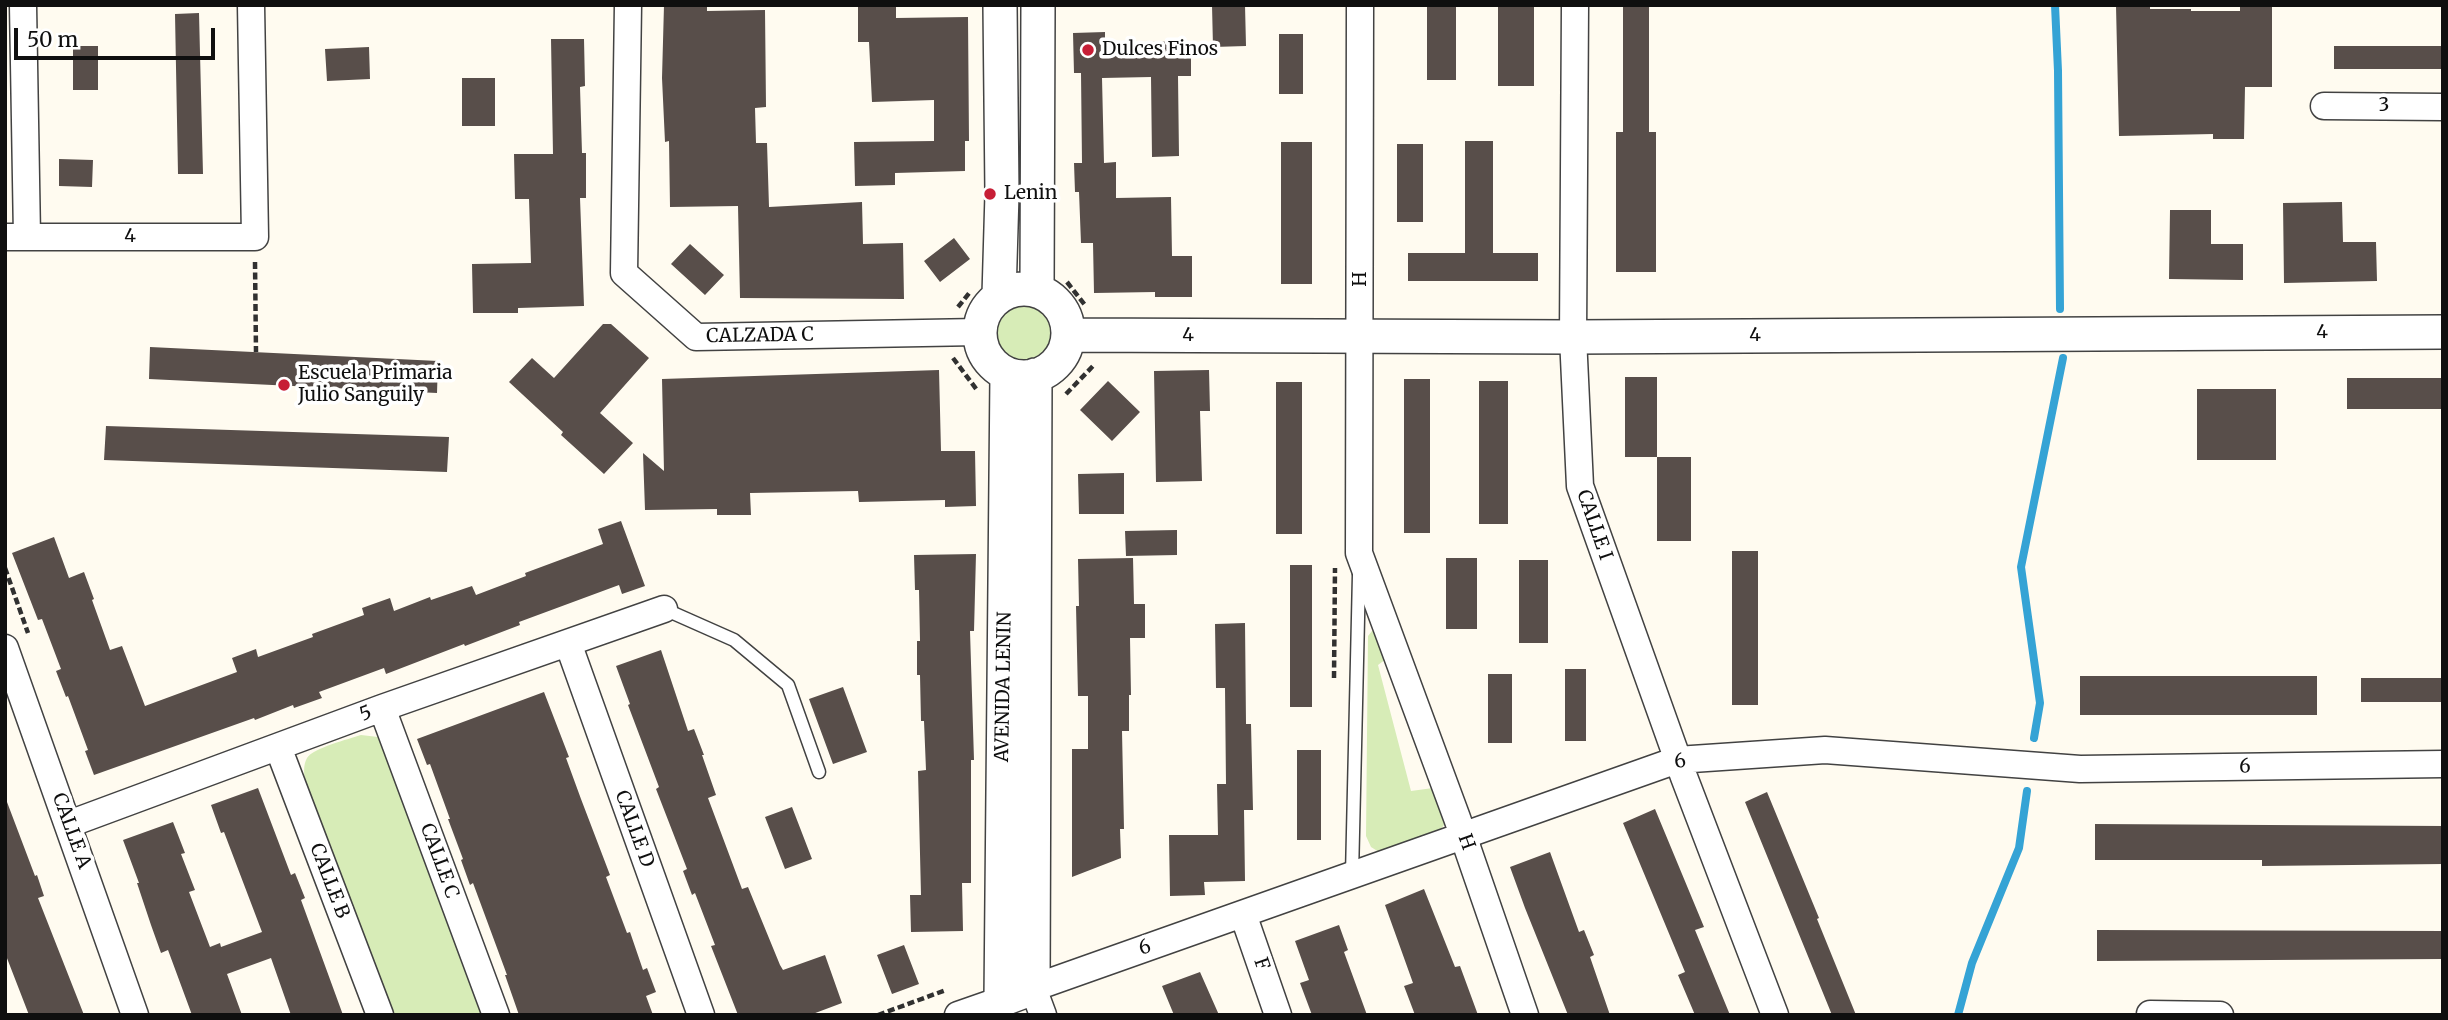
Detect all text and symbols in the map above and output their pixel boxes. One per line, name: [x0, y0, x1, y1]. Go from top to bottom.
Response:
scale bar: [18, 14, 219, 58]
text: 50 m: [27, 26, 78, 53]
place label: Dulces Finos: [1102, 39, 1218, 61]
marker: Dulces Finos: [1080, 42, 1096, 58]
street label: 3: [2379, 95, 2389, 117]
place label: Lenin: [1004, 183, 1057, 205]
marker: Lenin: [982, 186, 998, 202]
street label: 4: [124, 226, 136, 248]
street label: H: [1350, 271, 1372, 287]
street label: 4: [2316, 322, 2328, 344]
street label: CALZADA C: [706, 324, 814, 348]
street label: 4: [1182, 325, 1194, 347]
street label: 4: [1749, 325, 1761, 347]
place label: Escuela Primaria Julio Sanguily: [298, 363, 452, 407]
marker: Escuela Primaria Julio Sanguily: [276, 377, 292, 393]
street label: CALLE I: [1571, 487, 1617, 563]
street label: AVENIDA LENIN: [991, 612, 1017, 762]
street label: 5: [357, 701, 375, 727]
street label: 6: [1672, 750, 1688, 774]
street label: 6: [2239, 756, 2251, 778]
street label: CALLE D: [610, 788, 658, 870]
street label: CALLE A: [47, 790, 95, 872]
street label: CALLE C: [415, 820, 463, 902]
street label: H: [1453, 831, 1479, 853]
street label: CALLE B: [304, 840, 354, 922]
street label: 6: [1136, 935, 1154, 961]
street label: F: [1248, 955, 1274, 973]

